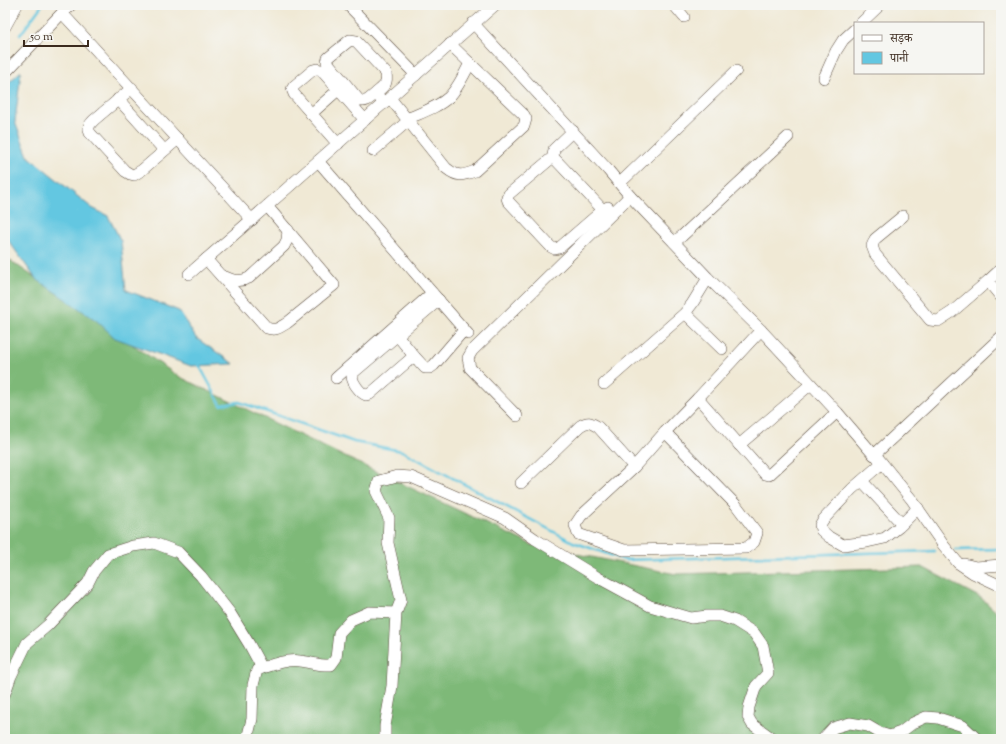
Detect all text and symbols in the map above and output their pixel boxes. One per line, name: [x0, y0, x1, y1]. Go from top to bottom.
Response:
scale bar: [24, 22, 88, 48]
legend: [854, 22, 984, 74]
text: 50 m: [29, 28, 53, 46]
text: सड़क: [889, 30, 914, 48]
text: पानी: [889, 50, 909, 68]

